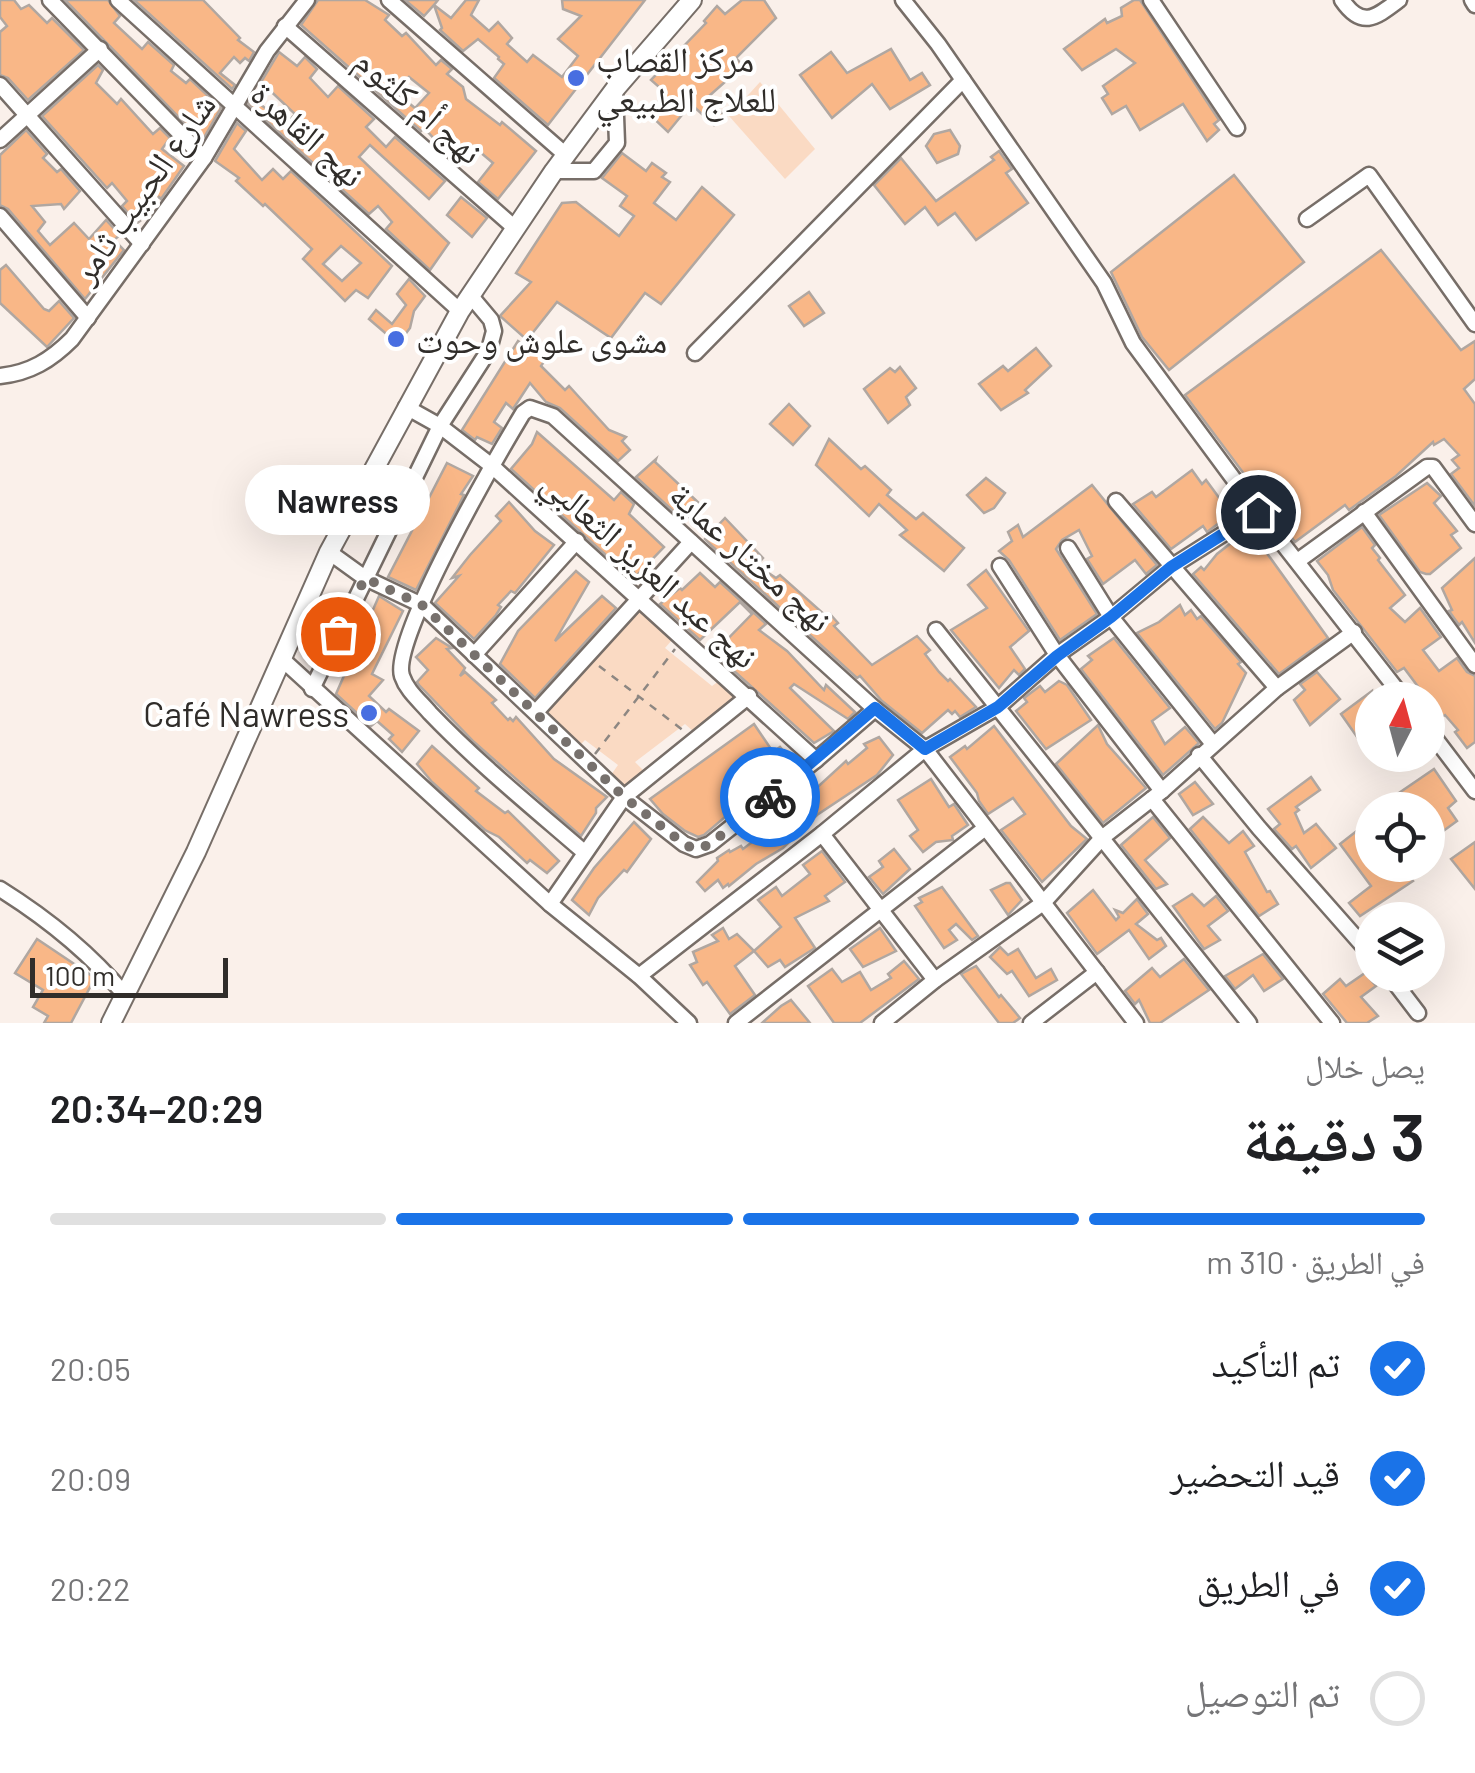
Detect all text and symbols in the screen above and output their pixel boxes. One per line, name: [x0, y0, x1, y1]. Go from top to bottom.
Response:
place label: مركز القصاب للعلاج الطبيعي: [596, 37, 776, 128]
street label: نهج أم كلثوم: [345, 38, 492, 175]
marker: مركز القصاب للعلاج الطبيعي: [565, 67, 587, 89]
street label: نهج القاهرة: [242, 71, 374, 197]
street label: شارع الحبيب ثامر: [61, 84, 225, 293]
place label: مشوى علوش وحوت: [416, 318, 667, 362]
marker: مشوى علوش وحوت: [385, 328, 407, 350]
street label: نهج عبد العزيز الثعالبي: [529, 460, 767, 682]
callout: Nawress: [245, 464, 430, 534]
pin: [1216, 470, 1301, 555]
street label: نهج مختار عماية: [660, 472, 842, 642]
text: Nawress: [276, 481, 399, 519]
icon: home: [1231, 485, 1286, 540]
pin: [296, 592, 381, 677]
icon: bag: [311, 607, 366, 662]
north arrow: [1355, 682, 1445, 772]
map controls: [1355, 682, 1445, 992]
place label: Café Nawress: [143, 692, 349, 734]
marker: Café Nawress: [358, 702, 380, 724]
courier: [720, 747, 820, 847]
icon: bike: [743, 770, 798, 825]
button: locate: [1355, 792, 1445, 882]
button: layers: [1355, 902, 1445, 992]
scale bar: [30, 953, 228, 998]
text: 100 m: [45, 958, 115, 992]
text: يصل خلال: [1305, 1046, 1425, 1084]
text: 20:29–20:34: [50, 1085, 263, 1131]
text: 3 دقيقة: [1242, 1096, 1425, 1174]
text: في الطريق · 310 m: [1206, 1242, 1425, 1280]
text: تم التأكيد: [1211, 1339, 1340, 1385]
icon: check: [1370, 1341, 1425, 1396]
text: 20:05: [50, 1349, 131, 1387]
text: قيد التحضير: [1170, 1449, 1340, 1495]
icon: check: [1370, 1451, 1425, 1506]
text: 20:09: [50, 1459, 131, 1497]
text: في الطريق: [1197, 1559, 1340, 1605]
icon: check: [1370, 1561, 1425, 1616]
text: 20:22: [50, 1569, 130, 1607]
text: تم التوصيل: [1185, 1669, 1340, 1715]

